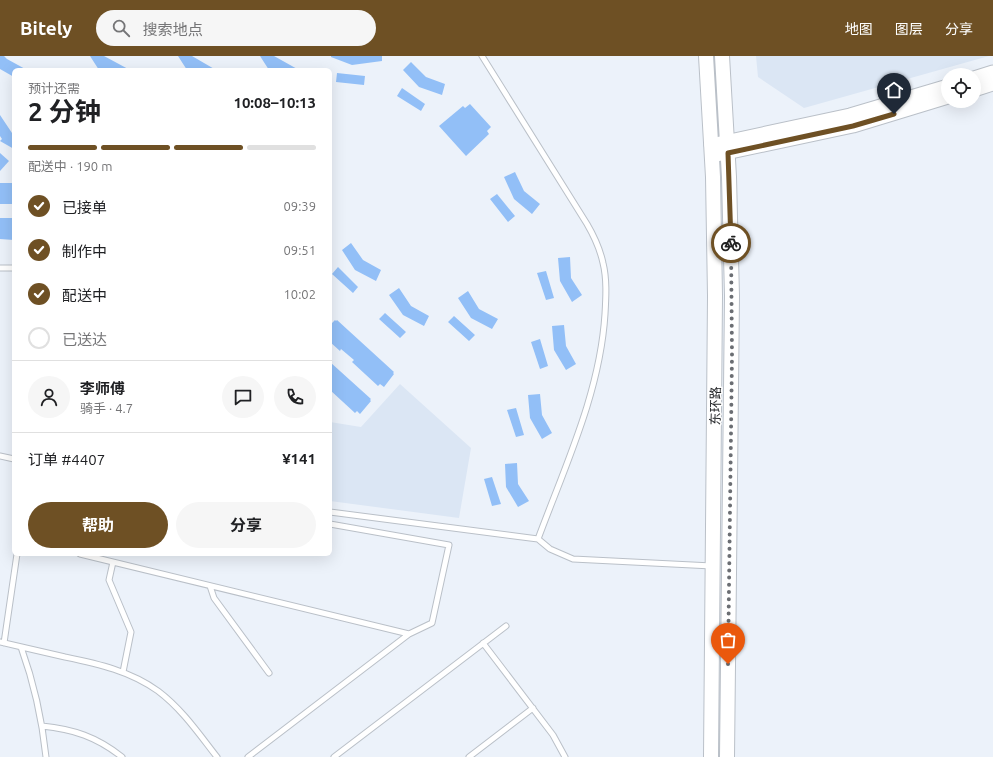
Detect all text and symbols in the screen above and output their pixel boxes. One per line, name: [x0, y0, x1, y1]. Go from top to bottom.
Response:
search box: [96, 10, 376, 46]
text: Bitely: [20, 17, 72, 39]
icon: search: [110, 17, 132, 39]
text: 搜索地点: [142, 21, 202, 38]
text: 地图: [845, 21, 873, 37]
text: 图层: [895, 21, 923, 37]
text: 分享: [945, 21, 973, 37]
map controls: [941, 68, 981, 108]
button: locate: [941, 68, 981, 108]
pin: [877, 73, 911, 114]
icon: home: [883, 79, 905, 101]
text: 预计还需: [28, 81, 80, 95]
text: 10:08–10:13: [233, 94, 316, 111]
text: 2 分钟: [28, 97, 101, 126]
text: 配送中 · 190 m: [28, 159, 112, 173]
icon: check: [28, 195, 50, 217]
text: 已接单: [62, 199, 107, 216]
text: 09:39: [283, 199, 316, 213]
courier: [711, 223, 751, 263]
icon: bike: [720, 232, 742, 254]
icon: check: [28, 239, 50, 261]
text: 制作中: [62, 243, 107, 260]
text: 09:51: [283, 243, 316, 257]
icon: check: [28, 283, 50, 305]
text: 配送中: [62, 287, 107, 304]
text: 10:02: [283, 287, 316, 301]
text: 已送达: [62, 331, 107, 348]
button: person: [28, 376, 70, 418]
button: chat: [222, 376, 264, 418]
button: phone: [274, 376, 316, 418]
text: 李师傅: [80, 380, 125, 397]
street label: 东环路: [708, 386, 722, 426]
text: 骑手 · 4.7: [80, 401, 133, 415]
text: ¥141: [282, 450, 316, 467]
text: 订单 #4407: [28, 451, 105, 468]
button: 帮助: [28, 502, 168, 548]
button: 分享: [176, 502, 316, 548]
pin: [711, 623, 745, 664]
icon: bag: [717, 629, 739, 651]

